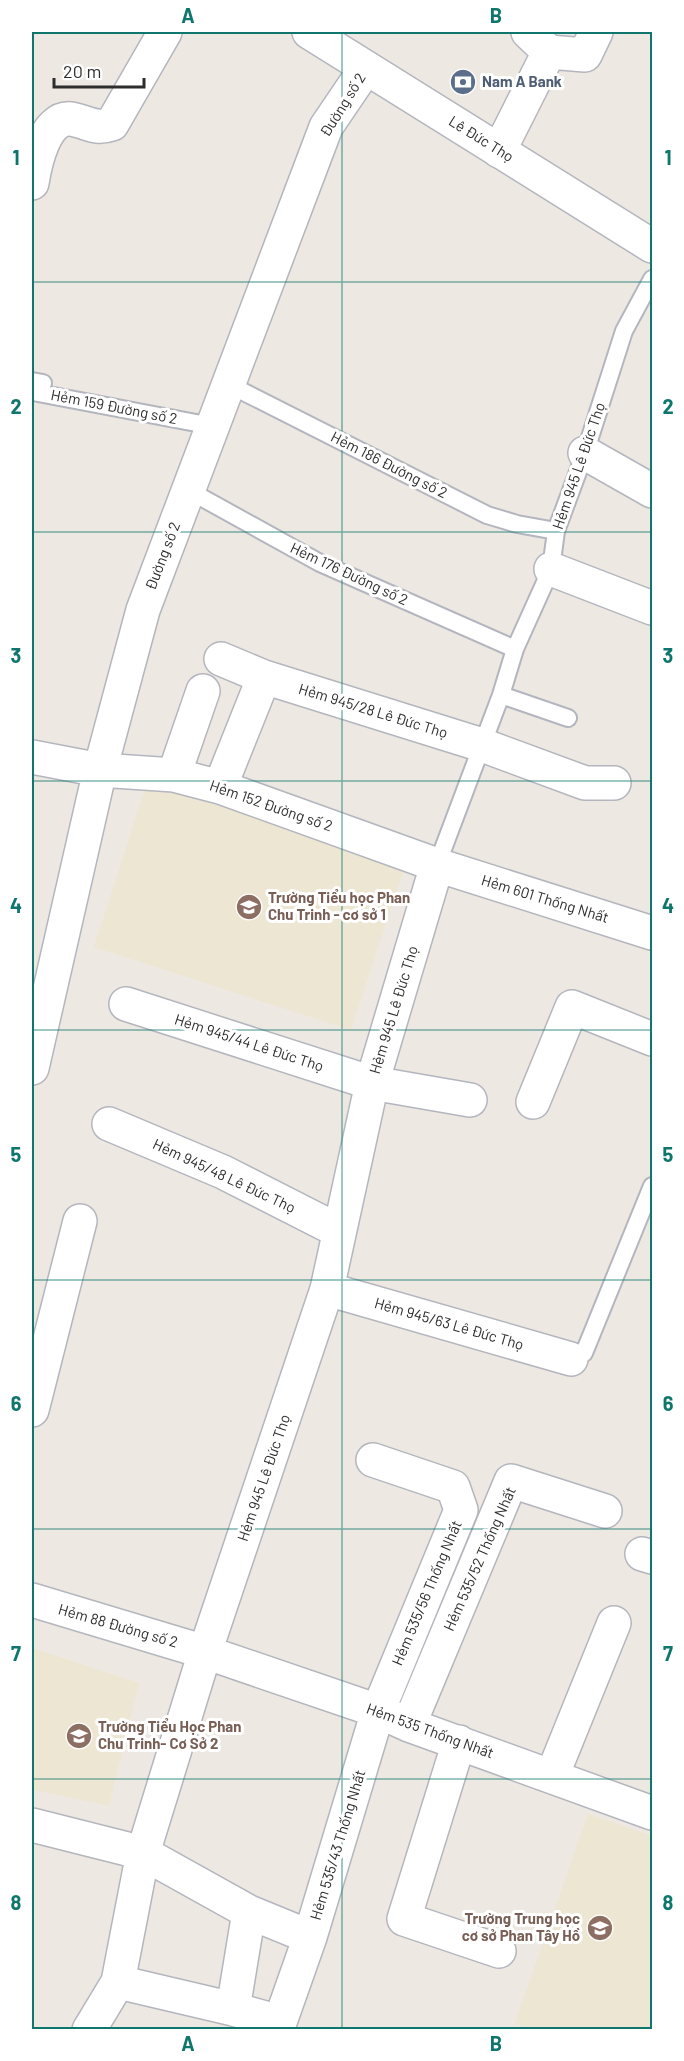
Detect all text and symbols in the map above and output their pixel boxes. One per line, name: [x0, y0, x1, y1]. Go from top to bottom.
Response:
text: A: [181, 3, 195, 27]
text: B: [490, 3, 502, 27]
scale bar: [54, 51, 144, 89]
text: 20 m: [63, 60, 101, 82]
bank icon: Nam A Bank: [448, 67, 478, 97]
street label: Đường số 2: [316, 69, 369, 140]
place label: Nam A Bank: [482, 72, 562, 90]
street label: Lê Đức Thọ: [446, 111, 517, 165]
text: 1: [12, 145, 20, 169]
text: 1: [664, 145, 672, 169]
street label: Hẻm 159 Đường số 2: [49, 385, 179, 427]
text: 2: [10, 394, 22, 418]
text: 2: [662, 394, 674, 418]
street label: Hẻm 945 Lê Đức Thọ: [548, 400, 608, 531]
street label: Hẻm 186 Đường số 2: [328, 427, 451, 501]
street label: Đường số 2: [141, 519, 183, 592]
street label: Hẻm 176 Đường số 2: [288, 538, 411, 608]
text: 3: [11, 643, 21, 667]
text: 3: [663, 643, 673, 667]
street label: Hẻm 945/28 Lê Đức Thọ: [297, 679, 450, 741]
street label: Hẻm 152 Đường số 2: [208, 776, 335, 835]
street label: Hẻm 601 Thống Nhất: [479, 870, 611, 926]
place label: Trường Tiểu học Phan Chu Trinh - cơ sở 1: [268, 888, 410, 923]
school or university icon: Trường Tiểu học Phan Chu Trinh - cơ sở 1: [234, 892, 264, 922]
text: 4: [10, 893, 22, 917]
text: 4: [662, 893, 674, 917]
street label: Hẻm 945 Lê Đức Thọ: [365, 943, 421, 1076]
street label: Hẻm 945/44 Lê Đức Thọ: [173, 1009, 326, 1075]
street label: Hẻm 945/48 Lê Đức Thọ: [150, 1134, 299, 1216]
text: 5: [11, 1142, 22, 1166]
text: 5: [663, 1142, 674, 1166]
street label: Hẻm 945/63 Lê Đức Thọ: [373, 1293, 526, 1353]
text: 6: [11, 1391, 22, 1415]
text: 6: [663, 1391, 674, 1415]
street label: Hẻm 945 Lê Đức Thọ: [233, 1412, 293, 1543]
street label: Hẻm 535/52 Thống Nhất: [439, 1484, 519, 1634]
street label: Hẻm 535/56 Thống Nhất: [387, 1517, 465, 1668]
street label: Hẻm 88 Đường số 2: [56, 1599, 180, 1651]
text: 7: [11, 1641, 21, 1665]
text: 7: [663, 1641, 673, 1665]
street label: Hẻm 535 Thống Nhất: [364, 1699, 497, 1761]
place label: Trường Tiểu Học Phan Chu Trinh- Cơ Sở 2: [98, 1717, 242, 1752]
school or university icon: Trường Tiểu Học Phan Chu Trinh- Cơ Sở 2: [64, 1721, 94, 1751]
street label: Hẻm 535/43 Thống Nhất: [306, 1767, 369, 1922]
text: 8: [11, 1890, 22, 1914]
text: 8: [663, 1890, 674, 1914]
place label: Trường Trung học cơ sở Phan Tây Hồ: [462, 1909, 580, 1944]
school or university icon: Trường Trung học cơ sở Phan Tây Hồ: [585, 1913, 615, 1943]
text: A: [181, 2031, 195, 2055]
text: B: [490, 2031, 502, 2055]

